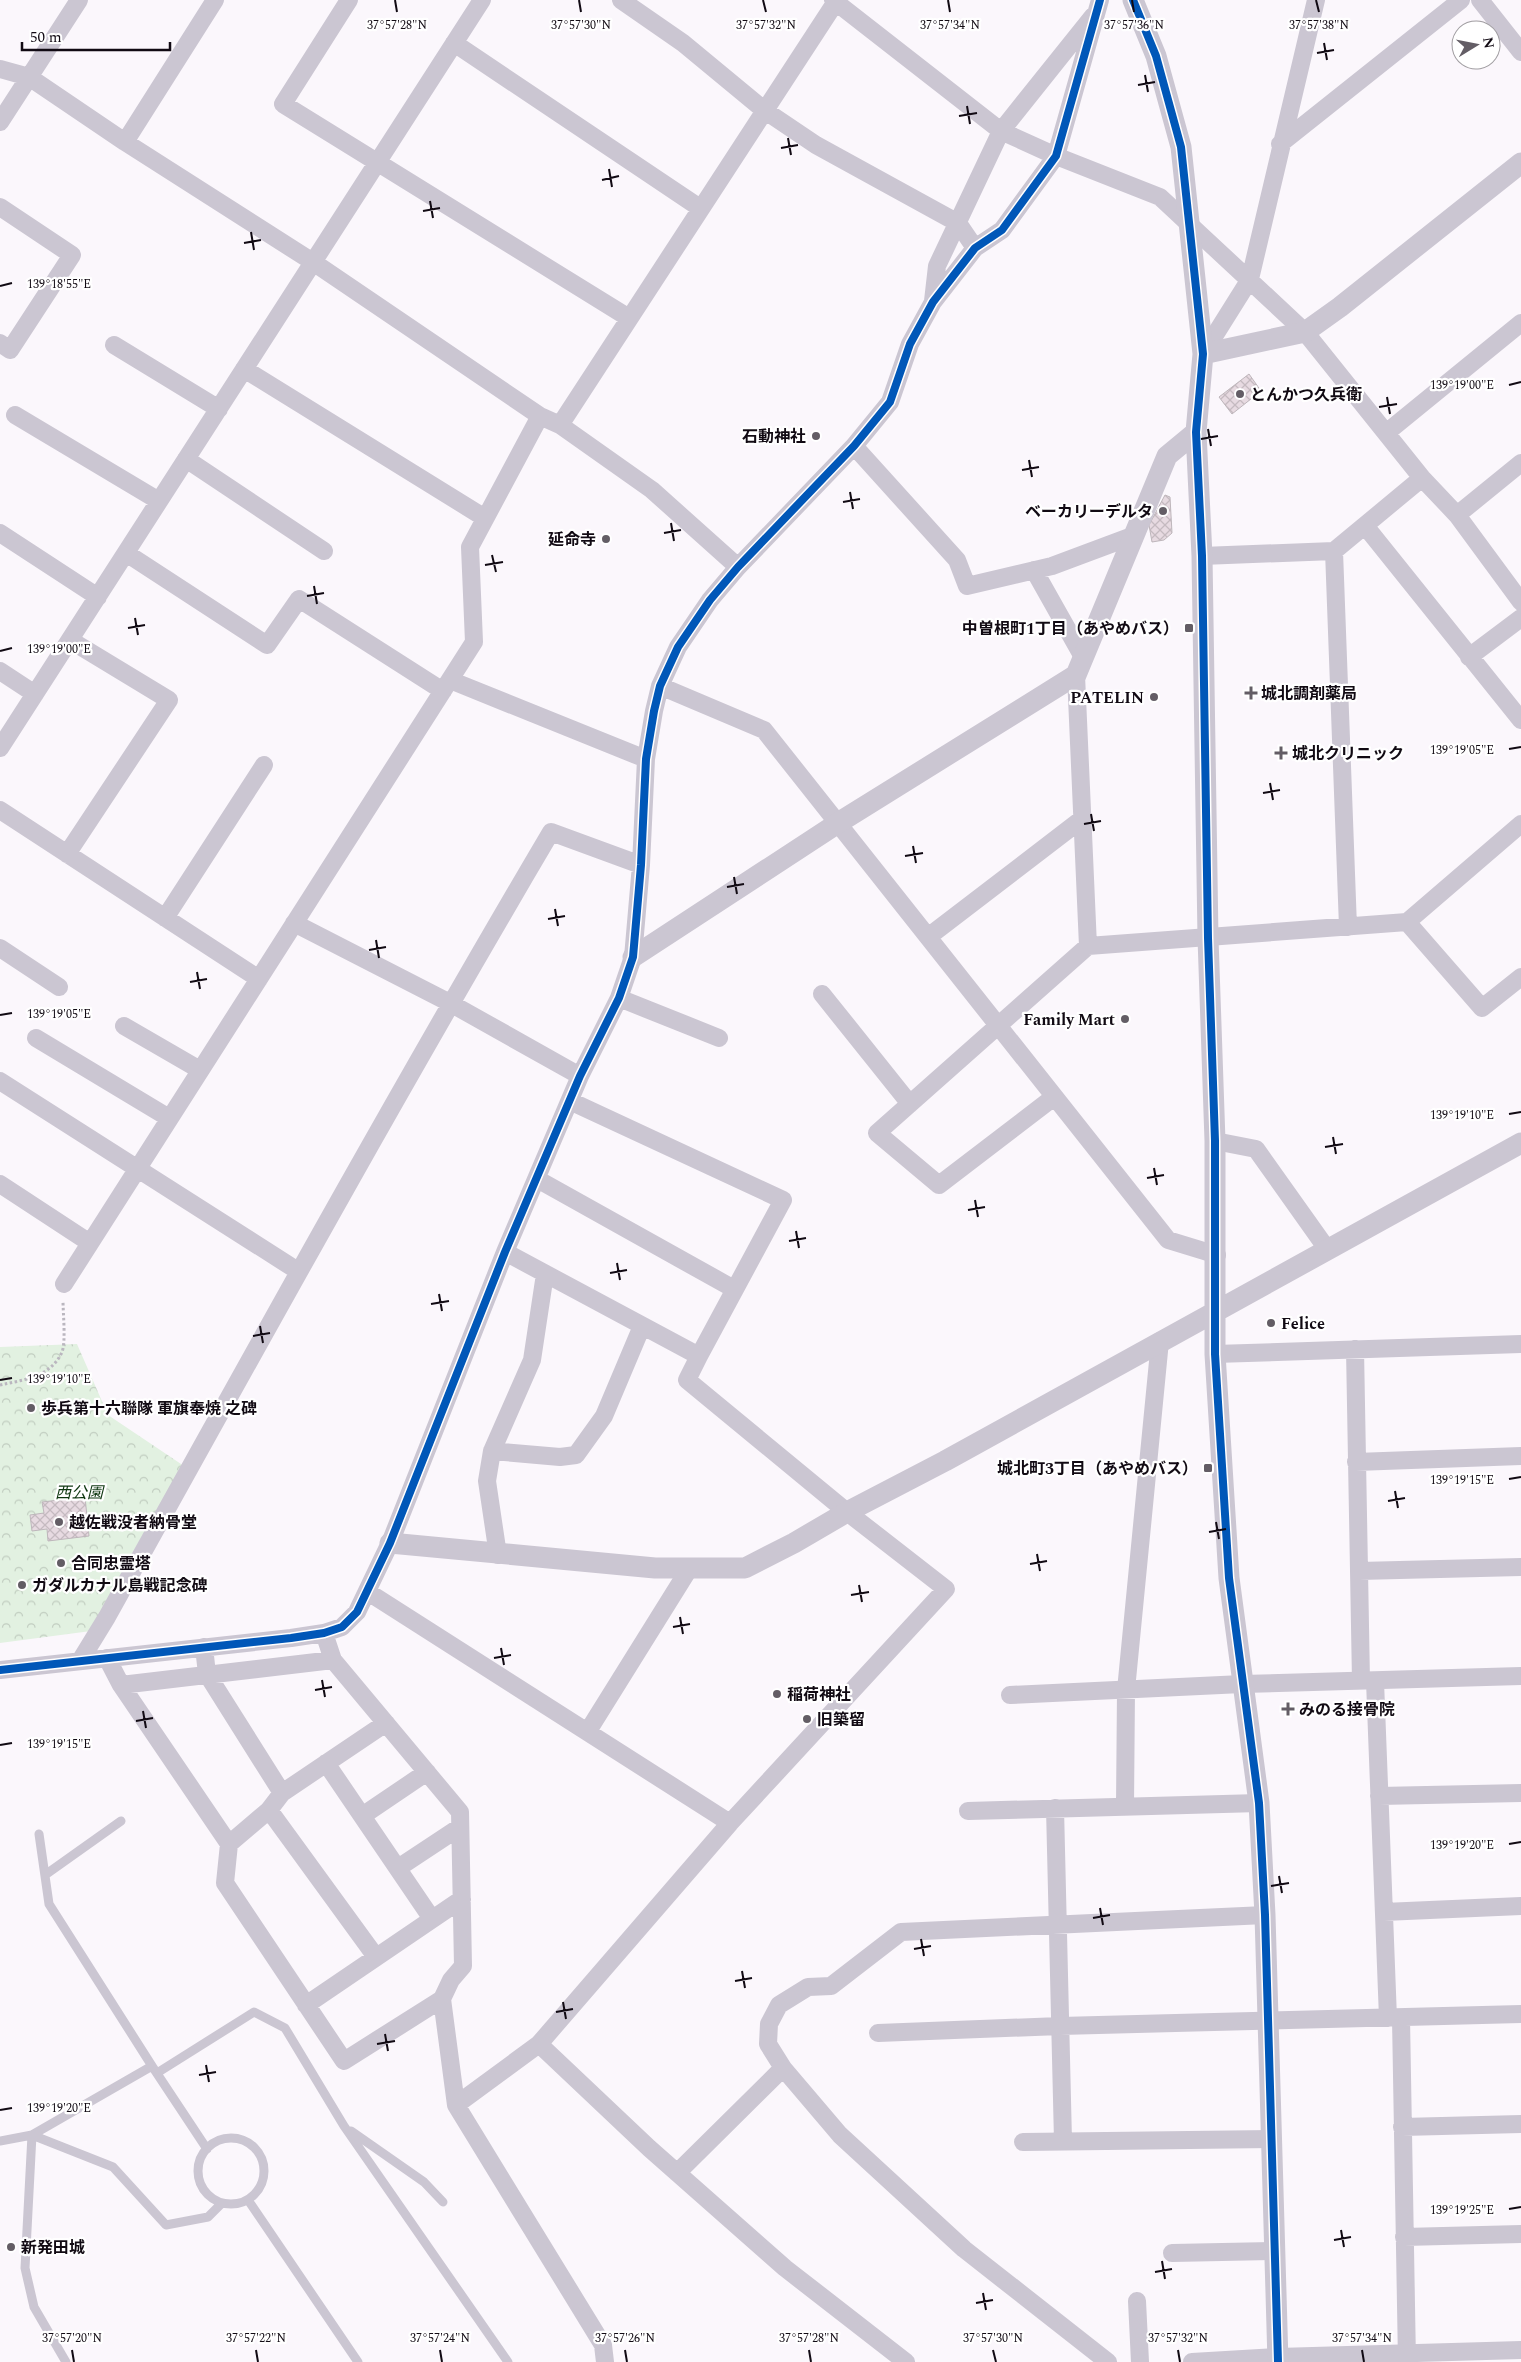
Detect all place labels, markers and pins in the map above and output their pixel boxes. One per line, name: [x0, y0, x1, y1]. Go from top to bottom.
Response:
place label: とんかつ久兵衛: [1250, 383, 1362, 407]
marker: とんかつ久兵衛: [1234, 388, 1246, 400]
place label: 石動神社: [742, 425, 806, 449]
marker: 石動神社: [810, 430, 822, 442]
place label: ベーカリーデルタ: [1025, 500, 1153, 524]
marker: ベーカリーデルタ: [1157, 505, 1169, 517]
place label: 延命寺: [548, 528, 596, 552]
marker: 延命寺: [600, 533, 612, 545]
place label: 中曽根町1丁目（あやめバス）: [962, 617, 1179, 641]
marker: 中曽根町1丁目（あやめバス）: [1183, 622, 1195, 634]
place label: 城北調剤薬局: [1261, 682, 1357, 706]
place label: PATELIN: [1070, 686, 1144, 710]
marker: 城北調剤薬局: [1245, 687, 1257, 699]
marker: PATELIN: [1148, 691, 1160, 703]
place label: 城北クリニック: [1292, 742, 1404, 766]
marker: 城北クリニック: [1274, 746, 1288, 760]
place label: Family Mart: [1023, 1008, 1115, 1032]
marker: Family Mart: [1119, 1013, 1131, 1025]
place label: Felice: [1281, 1312, 1325, 1336]
marker: Felice: [1265, 1317, 1277, 1329]
place label: 歩兵第十六聯隊 軍旗奉焼 之碑: [41, 1397, 257, 1421]
marker: 歩兵第十六聯隊 軍旗奉焼 之碑: [25, 1402, 37, 1414]
place label: 城北町3丁目（あやめバス）: [997, 1457, 1198, 1481]
marker: 城北町3丁目（あやめバス）: [1202, 1462, 1214, 1474]
place label: 越佐戦没者納骨堂: [69, 1511, 197, 1535]
marker: 越佐戦没者納骨堂: [53, 1516, 65, 1528]
place label: 合同忠霊塔: [71, 1552, 151, 1576]
marker: 合同忠霊塔: [55, 1557, 67, 1569]
place label: ガダルカナル島戦記念碑: [32, 1574, 208, 1598]
marker: ガダルカナル島戦記念碑: [16, 1579, 28, 1591]
place label: 稲荷神社: [787, 1683, 851, 1707]
marker: 稲荷神社: [771, 1688, 783, 1700]
place label: みのる接骨院: [1299, 1698, 1395, 1722]
marker: みのる接骨院: [1281, 1702, 1295, 1716]
place label: 旧築留: [817, 1708, 865, 1732]
marker: 旧築留: [801, 1713, 813, 1725]
place label: 新発田城: [21, 2236, 85, 2260]
marker: 新発田城: [5, 2241, 17, 2253]

